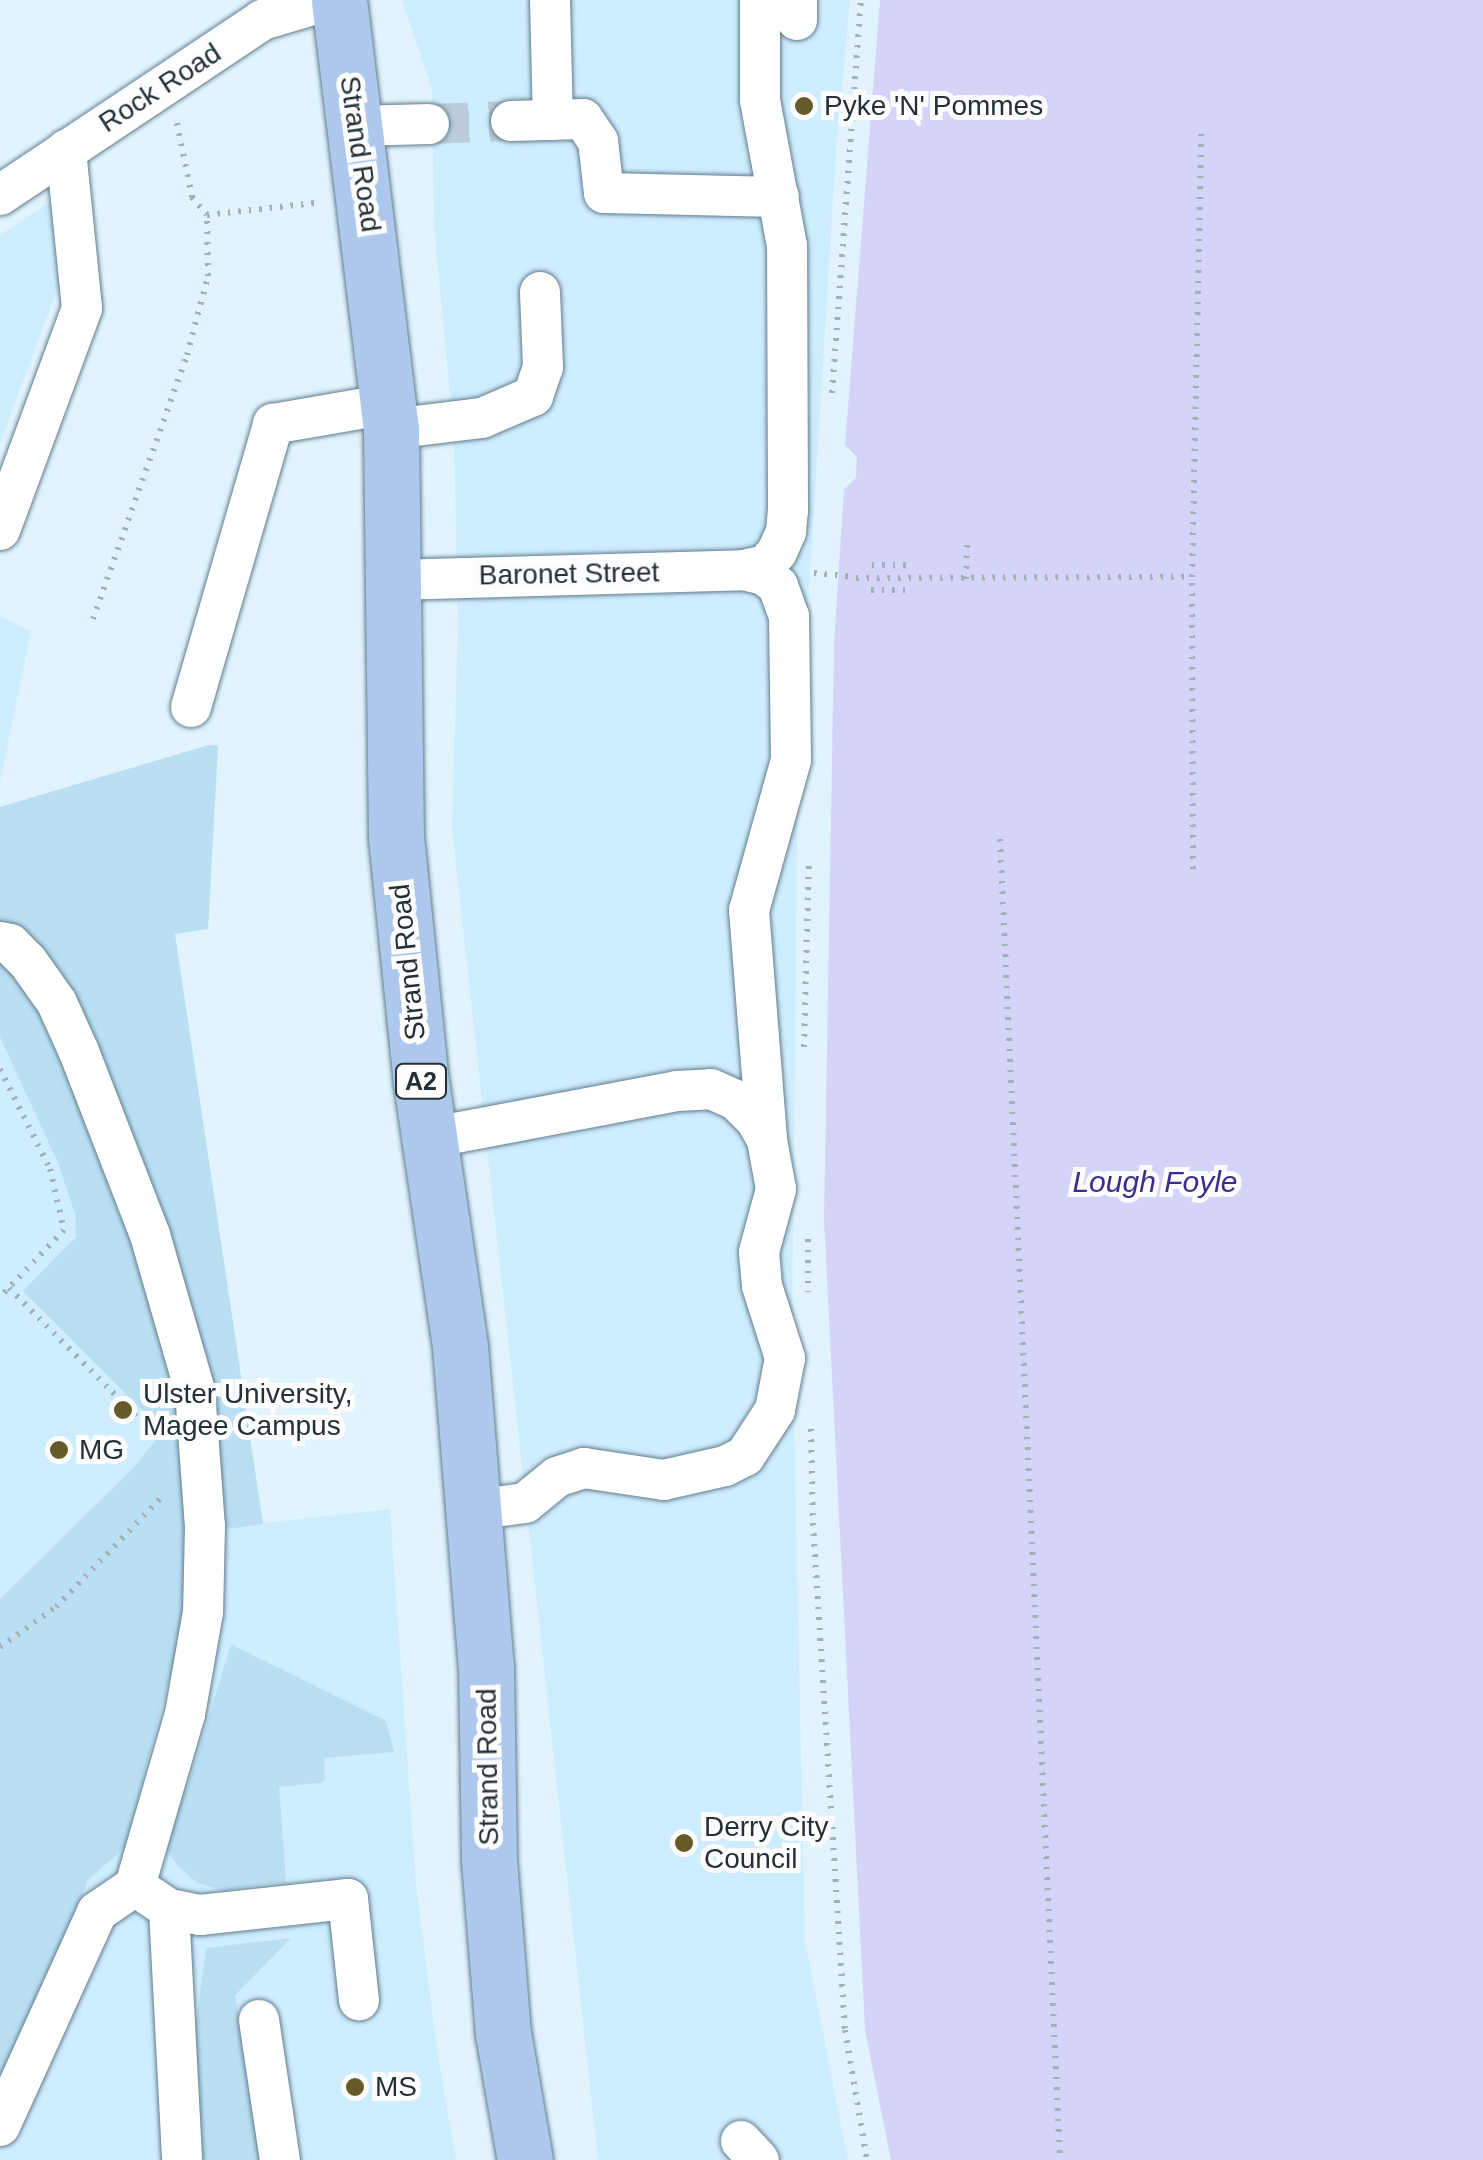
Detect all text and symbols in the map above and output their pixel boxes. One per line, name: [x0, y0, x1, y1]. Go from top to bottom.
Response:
street label: Rock Road: [93, 36, 227, 140]
street label: Strand Road: [332, 74, 388, 234]
place label: Pyke 'N' Pommes: [824, 89, 1043, 123]
marker: Pyke 'N' Pommes: [793, 95, 815, 117]
street label: Baronet Street: [478, 556, 660, 592]
street label: Strand Road: [383, 882, 433, 1042]
road number: A2: [394, 1061, 448, 1101]
water label: Lough Foyle: [1072, 1164, 1238, 1200]
place label: Ulster University, Magee Campus: [143, 1377, 353, 1443]
marker: Ulster University, Magee Campus: [112, 1399, 134, 1421]
place label: MG: [79, 1433, 124, 1467]
marker: MG: [48, 1439, 70, 1461]
street label: Strand Road: [470, 1688, 506, 1846]
place label: Derry City Council: [704, 1810, 828, 1876]
marker: Derry City Council: [673, 1832, 695, 1854]
place label: MS: [375, 2070, 417, 2104]
marker: MS: [344, 2076, 366, 2098]

